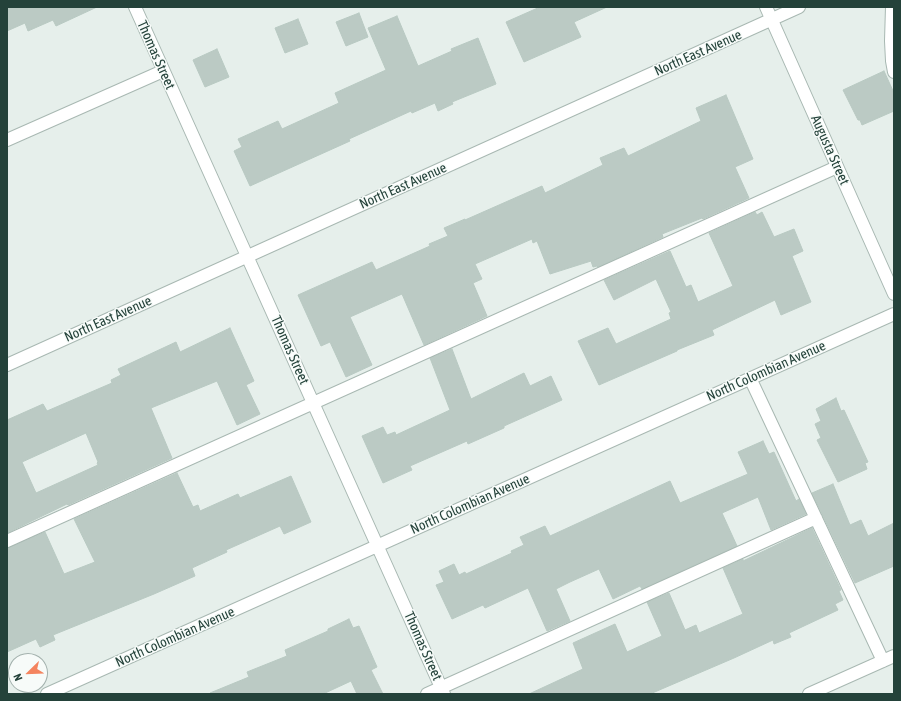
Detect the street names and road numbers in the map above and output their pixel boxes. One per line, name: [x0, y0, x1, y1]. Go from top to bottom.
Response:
street label: Thomas Street: [133, 18, 179, 92]
street label: North East Avenue: [652, 26, 744, 80]
street label: Augusta Street: [807, 113, 853, 187]
street label: North East Avenue: [357, 159, 449, 213]
street label: North East Avenue: [62, 292, 154, 346]
street label: Thomas Street: [267, 313, 313, 387]
street label: North Colombian Avenue: [704, 337, 828, 405]
street label: North Colombian Avenue: [408, 470, 532, 538]
street label: North Colombian Avenue: [113, 603, 237, 671]
street label: Thomas Street: [400, 609, 446, 683]

